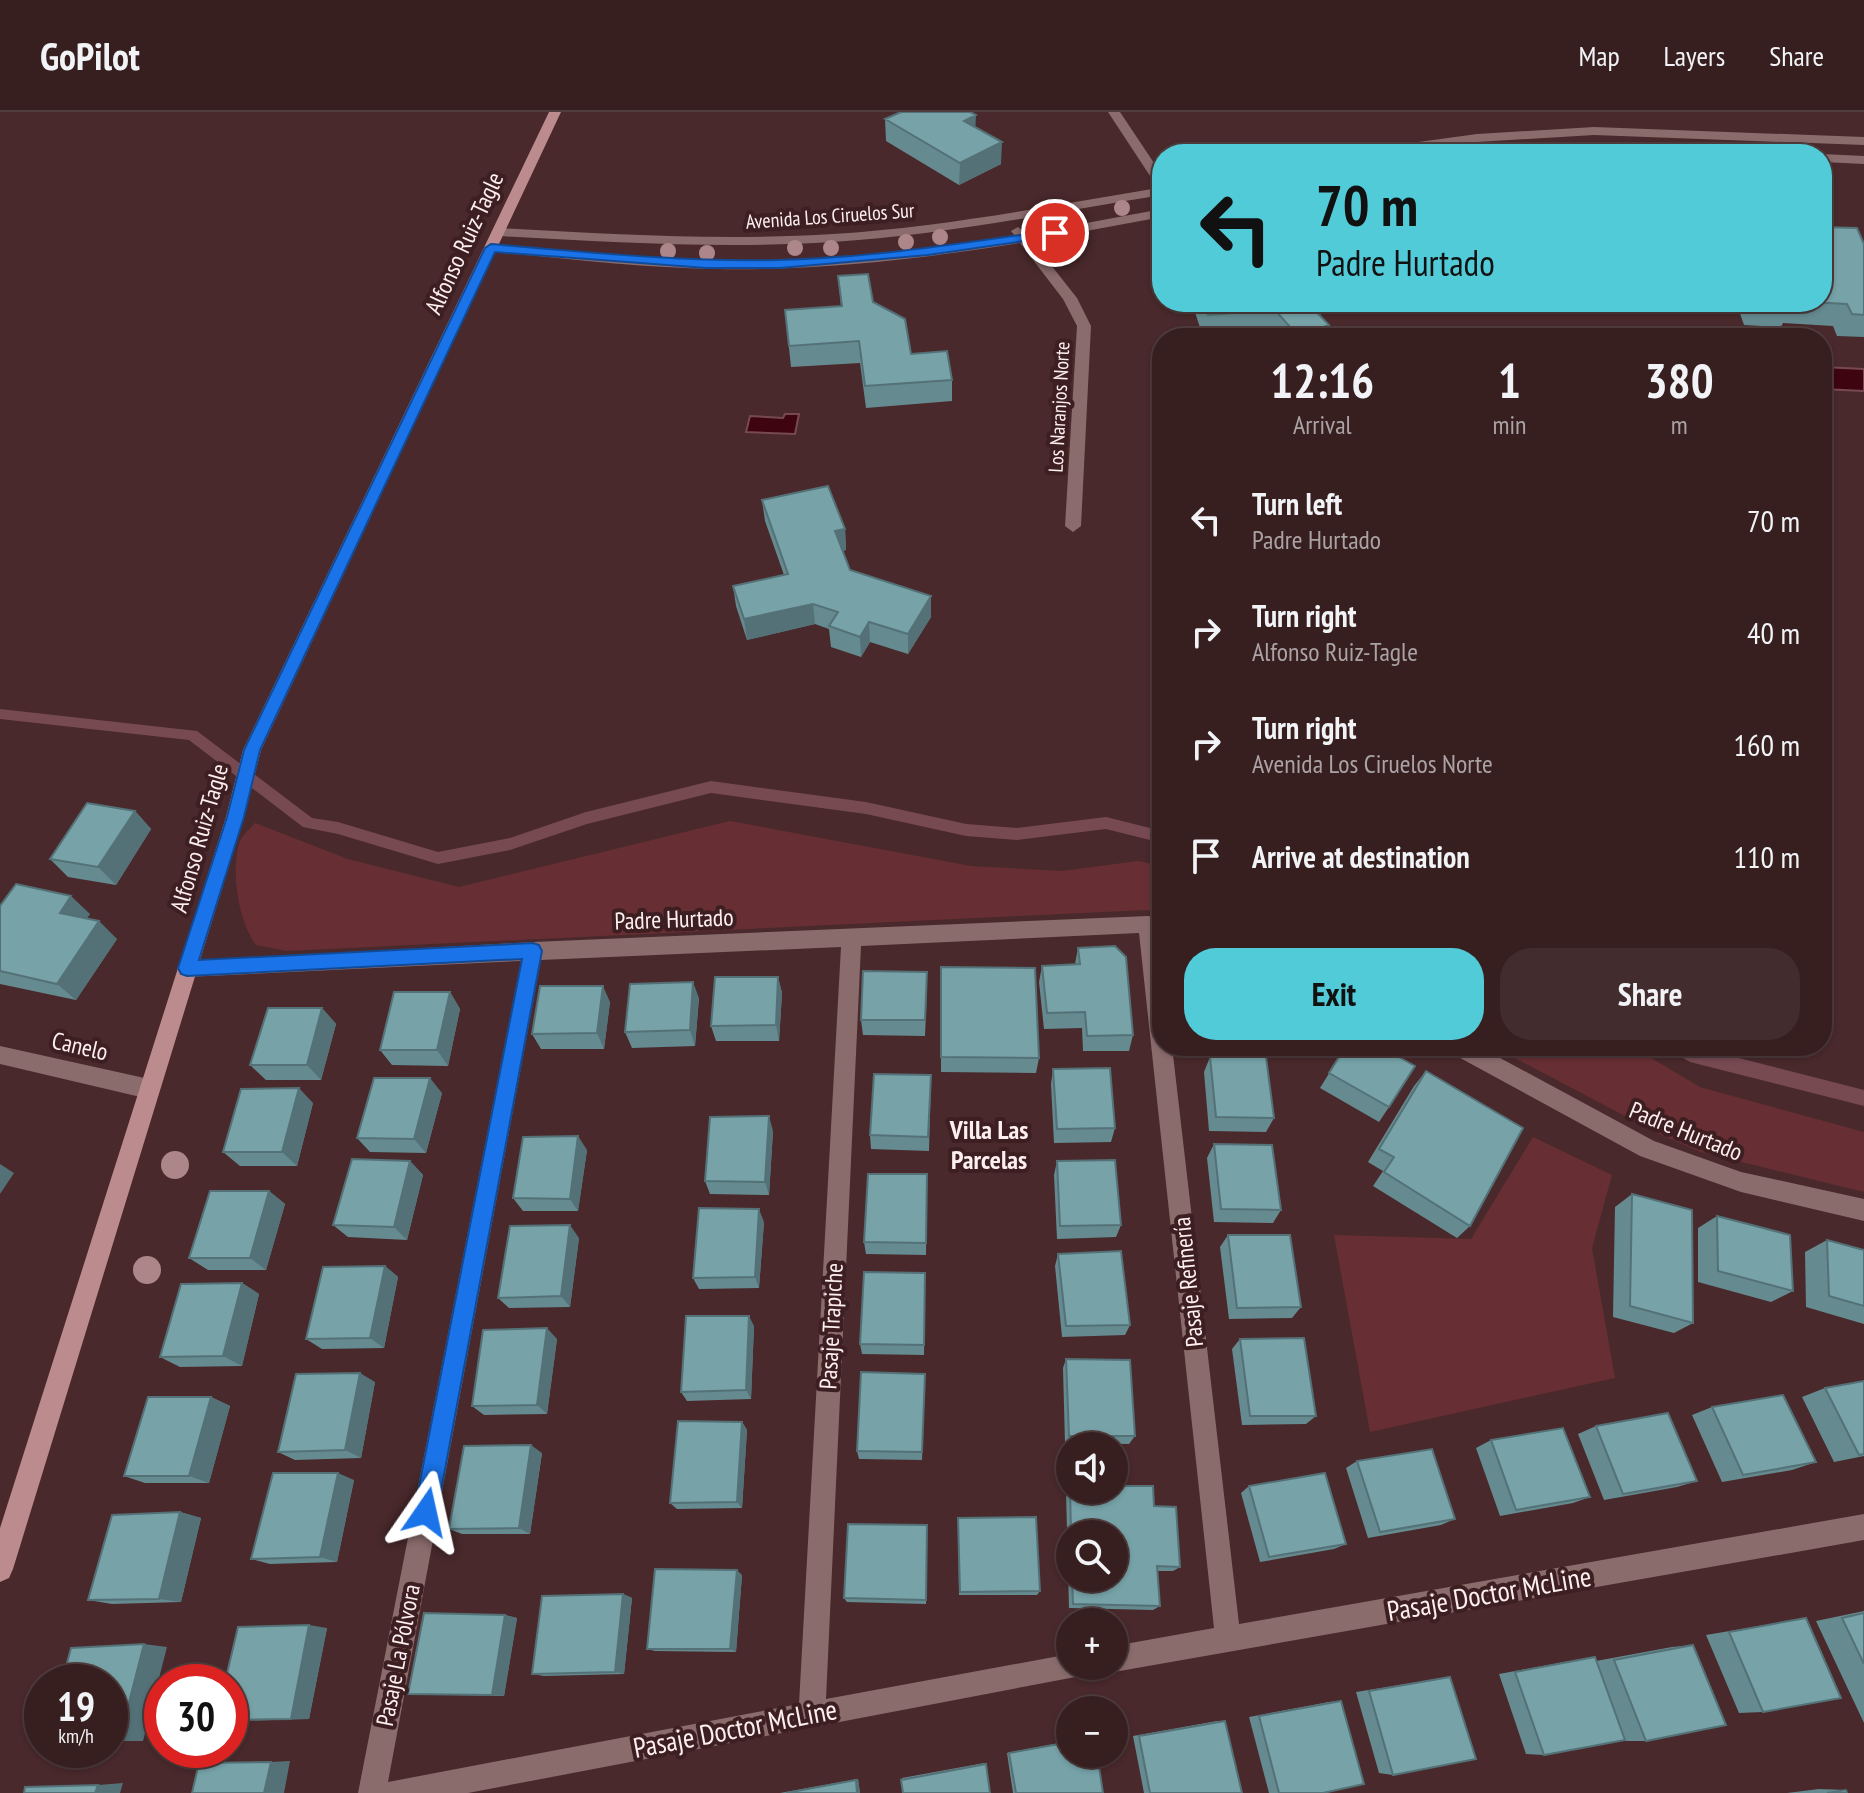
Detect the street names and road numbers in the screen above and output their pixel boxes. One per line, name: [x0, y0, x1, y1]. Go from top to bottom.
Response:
street label: Alfonso Ruiz-Tagle: [418, 167, 510, 319]
street label: Avenida Los Ciruelos Sur: [745, 197, 916, 235]
street label: Los Naranjos Norte: [1043, 341, 1075, 473]
street label: Alfonso Ruiz-Tagle: [163, 760, 235, 916]
street label: Padre Hurtado: [614, 901, 734, 937]
street label: Canelo: [49, 1025, 111, 1067]
street label: Padre Hurtado: [1625, 1094, 1747, 1168]
street label: Pasaje Refinería: [1166, 1216, 1210, 1348]
street label: Pasaje Trapiche: [812, 1262, 850, 1390]
street label: Pasaje Doctor McLine: [1384, 1557, 1594, 1629]
street label: Pasaje La Pólvora: [369, 1581, 427, 1729]
street label: Pasaje Doctor McLine: [630, 1690, 840, 1766]

